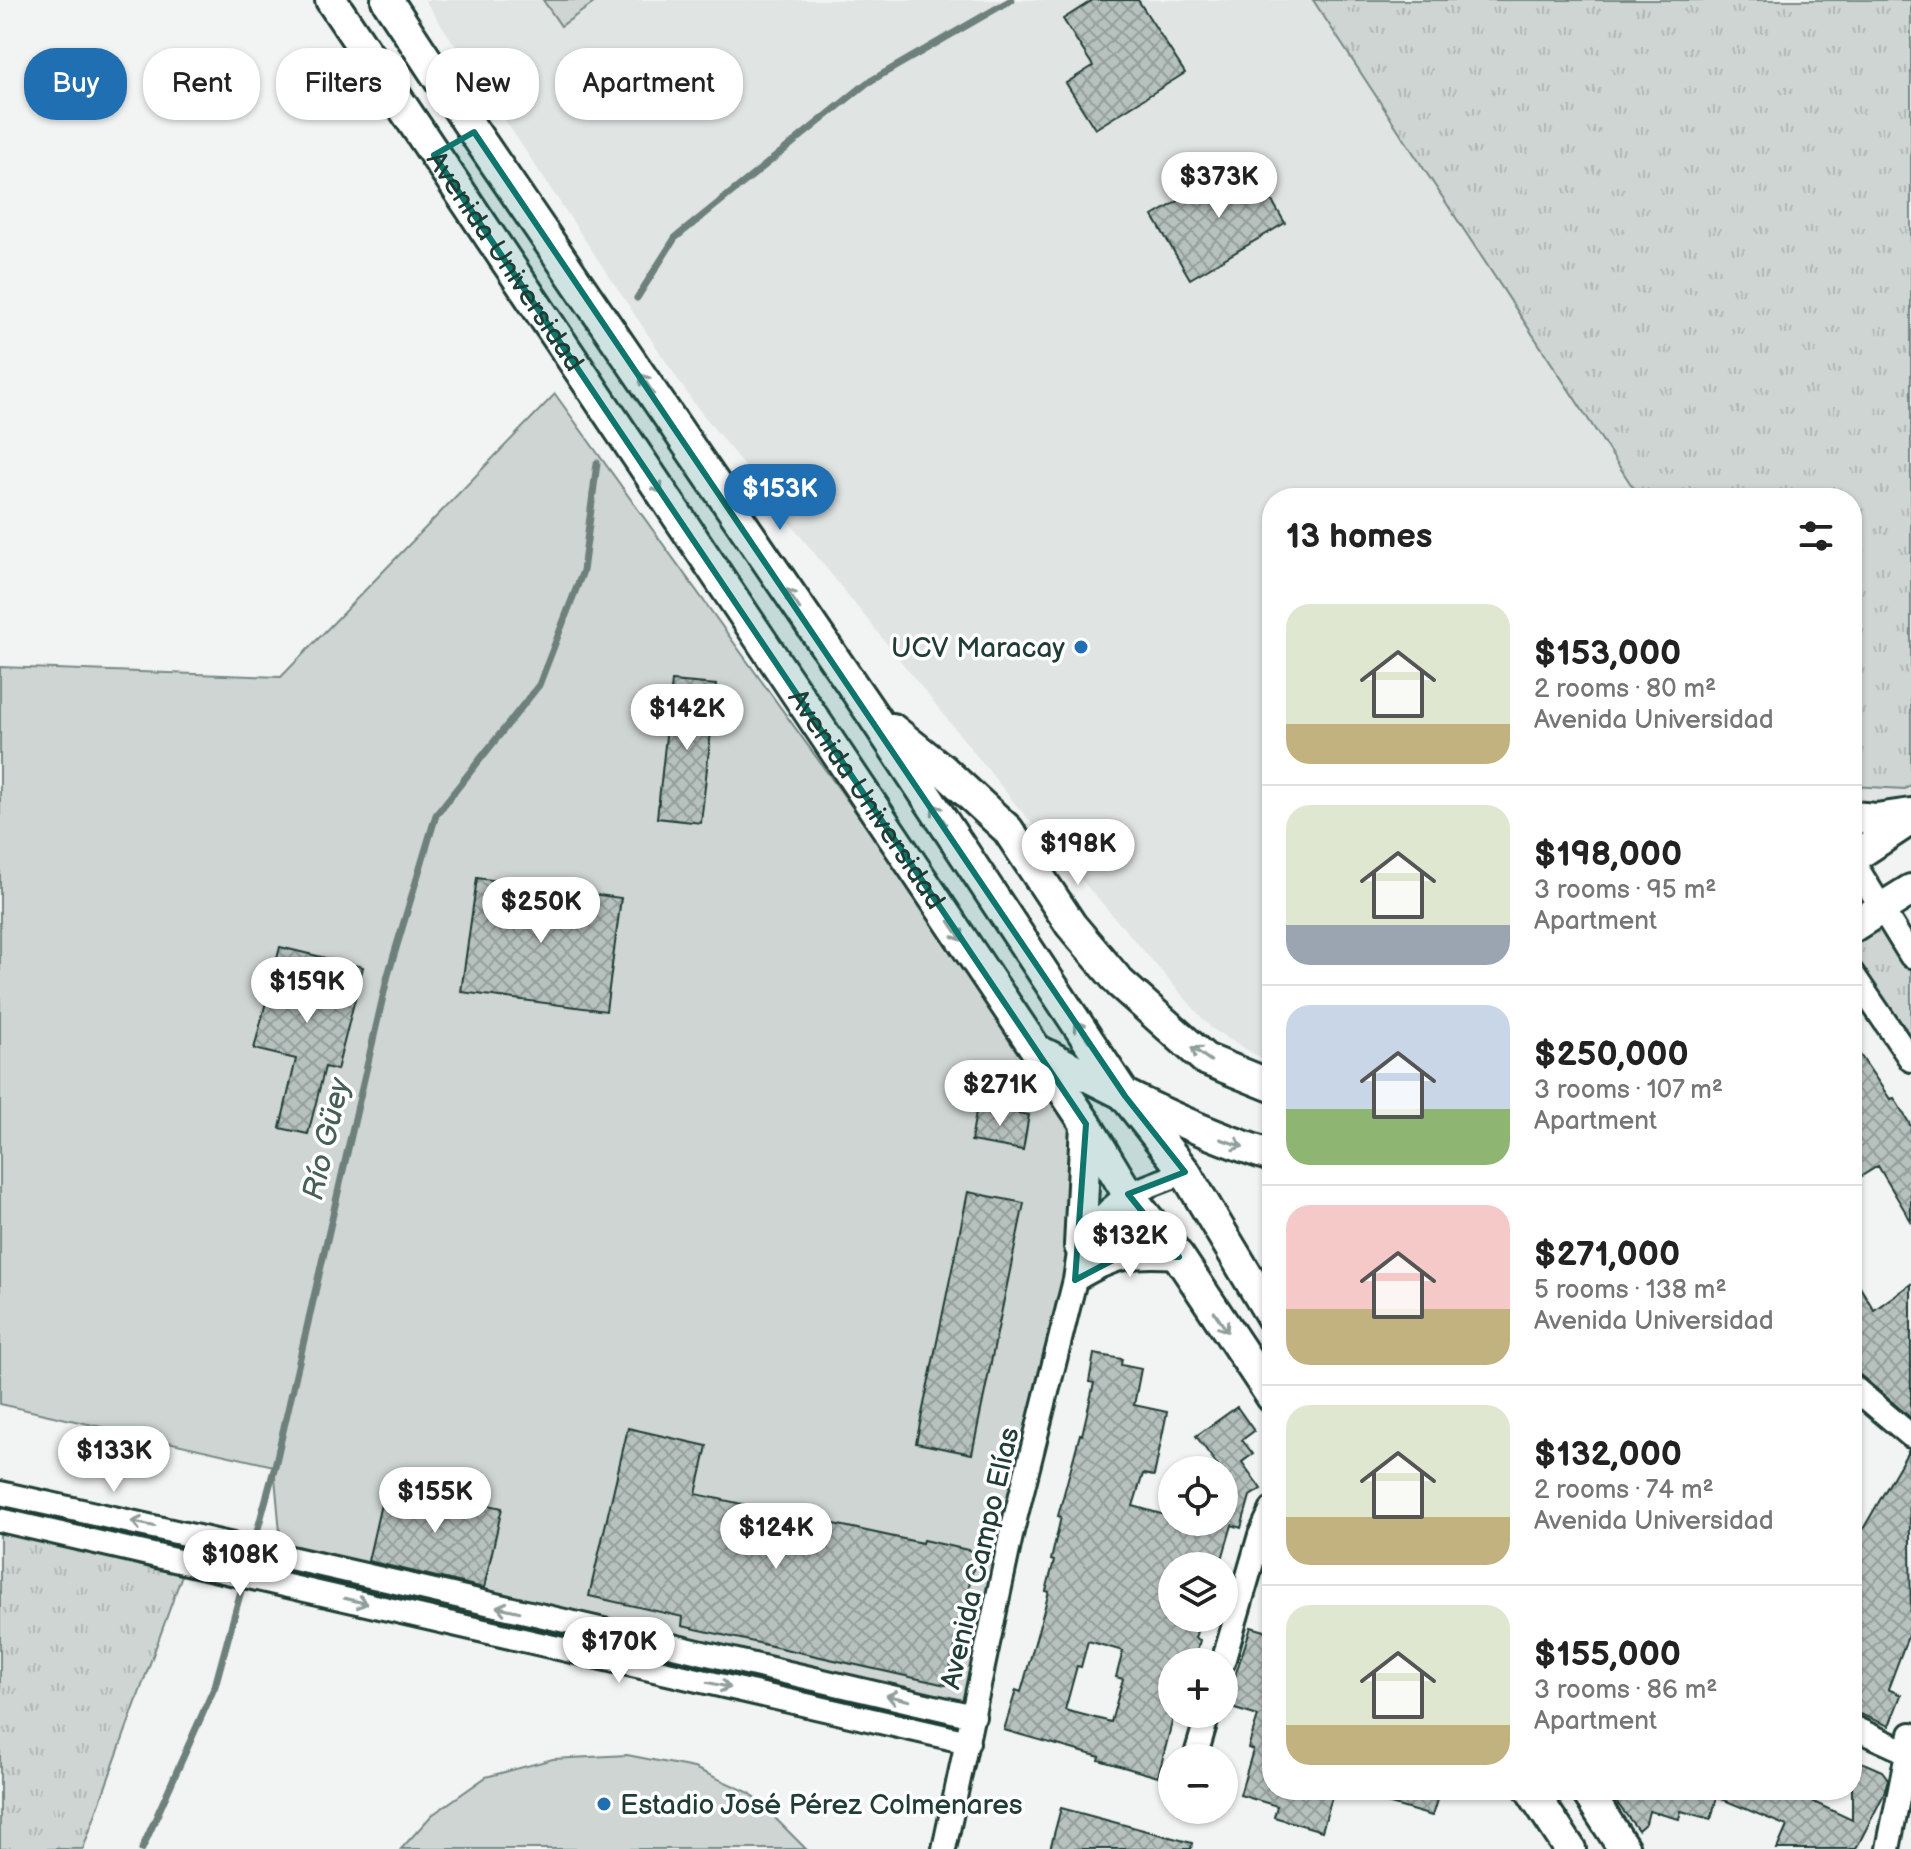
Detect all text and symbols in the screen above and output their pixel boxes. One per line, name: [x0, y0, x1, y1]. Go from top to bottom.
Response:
chip: Buy: [24, 48, 127, 120]
chip: Rent: [143, 48, 260, 120]
chip: Filters: [276, 48, 410, 120]
chip: New: [426, 48, 539, 120]
chip: Apartment: [555, 48, 743, 120]
street label: Avenida Universidad: [419, 145, 590, 378]
pin: $373K: [1163, 152, 1275, 220]
text: $373K: [1179, 162, 1259, 193]
one-way arrow: [638, 374, 655, 396]
pin: $153K: [724, 464, 836, 532]
one-way arrow: [647, 472, 663, 494]
text: $153K: [742, 474, 818, 505]
icon: filters: [1794, 514, 1838, 558]
text: 13 homes: [1286, 516, 1433, 557]
one-way arrow: [785, 588, 801, 610]
place label: UCV Maracay: [891, 632, 1065, 665]
text: $153,000: [1534, 633, 1681, 674]
icon: home: [1350, 636, 1446, 732]
marker: UCV Maracay: [1072, 638, 1090, 656]
text: 2 rooms · 80 m²: [1534, 674, 1716, 705]
street label: Avenida Universidad: [781, 683, 952, 916]
pin: $142K: [631, 684, 743, 752]
text: $142K: [649, 694, 725, 725]
text: Avenida Universidad: [1534, 705, 1774, 736]
one-way arrow: [930, 804, 947, 826]
pin: $198K: [1022, 819, 1134, 887]
text: $198K: [1040, 829, 1116, 860]
text: $198,000: [1534, 834, 1682, 875]
icon: home: [1350, 837, 1446, 933]
text: 3 rooms · 95 m²: [1534, 875, 1716, 906]
pin: $250K: [485, 877, 597, 945]
text: $250K: [500, 887, 582, 918]
text: Apartment: [1534, 906, 1657, 937]
one-way arrow: [948, 920, 965, 942]
pin: $159K: [251, 957, 363, 1025]
text: $159K: [269, 967, 345, 998]
one-way arrow: [1074, 1021, 1090, 1043]
text: $250,000: [1534, 1034, 1689, 1075]
icon: home: [1350, 1037, 1446, 1133]
one-way arrow: [1191, 1046, 1213, 1062]
pin: $271K: [944, 1060, 1056, 1128]
text: $271K: [962, 1070, 1038, 1101]
water label: Río Güey: [296, 1073, 359, 1203]
text: 3 rooms · 107 m²: [1534, 1075, 1723, 1106]
text: Apartment: [1534, 1106, 1657, 1137]
one-way arrow: [1219, 1137, 1244, 1152]
pin: $132K: [1074, 1211, 1186, 1279]
text: $132K: [1092, 1221, 1168, 1252]
text: $271,000: [1534, 1234, 1680, 1275]
icon: home: [1350, 1237, 1446, 1333]
text: 5 rooms · 138 m²: [1534, 1275, 1727, 1306]
text: Avenida Universidad: [1534, 1306, 1774, 1337]
one-way arrow: [1213, 1310, 1230, 1332]
street label: Avenida Campo Elías: [934, 1424, 1027, 1692]
pin: $133K: [58, 1426, 170, 1494]
text: $132,000: [1534, 1434, 1682, 1475]
text: $133K: [76, 1436, 152, 1467]
icon: home: [1350, 1437, 1446, 1533]
map controls: [1158, 1456, 1238, 1824]
button: locate: [1158, 1456, 1238, 1536]
pin: $155K: [379, 1467, 491, 1535]
text: 2 rooms · 74 m²: [1534, 1475, 1714, 1506]
text: $155K: [397, 1477, 473, 1508]
pin: $124K: [720, 1503, 832, 1571]
text: Avenida Universidad: [1534, 1506, 1774, 1537]
text: $124K: [738, 1513, 814, 1544]
one-way arrow: [130, 1516, 156, 1531]
pin: $108K: [184, 1530, 296, 1598]
text: $108K: [201, 1540, 279, 1571]
button: layers: [1158, 1552, 1238, 1632]
one-way arrow: [343, 1594, 369, 1609]
one-way arrow: [496, 1601, 522, 1616]
pin: $170K: [563, 1617, 675, 1685]
text: $170K: [581, 1627, 657, 1658]
text: $155,000: [1534, 1634, 1681, 1675]
icon: home: [1350, 1637, 1446, 1733]
button: +: [1158, 1648, 1238, 1728]
text: 3 rooms · 86 m²: [1534, 1675, 1718, 1706]
one-way arrow: [705, 1678, 731, 1693]
one-way arrow: [886, 1690, 912, 1705]
text: Apartment: [1534, 1706, 1657, 1737]
button: −: [1158, 1744, 1238, 1824]
place label: Estadio José Pérez Colmenares: [620, 1789, 1023, 1822]
marker: Estadio José Pérez Colmenares: [595, 1795, 613, 1813]

